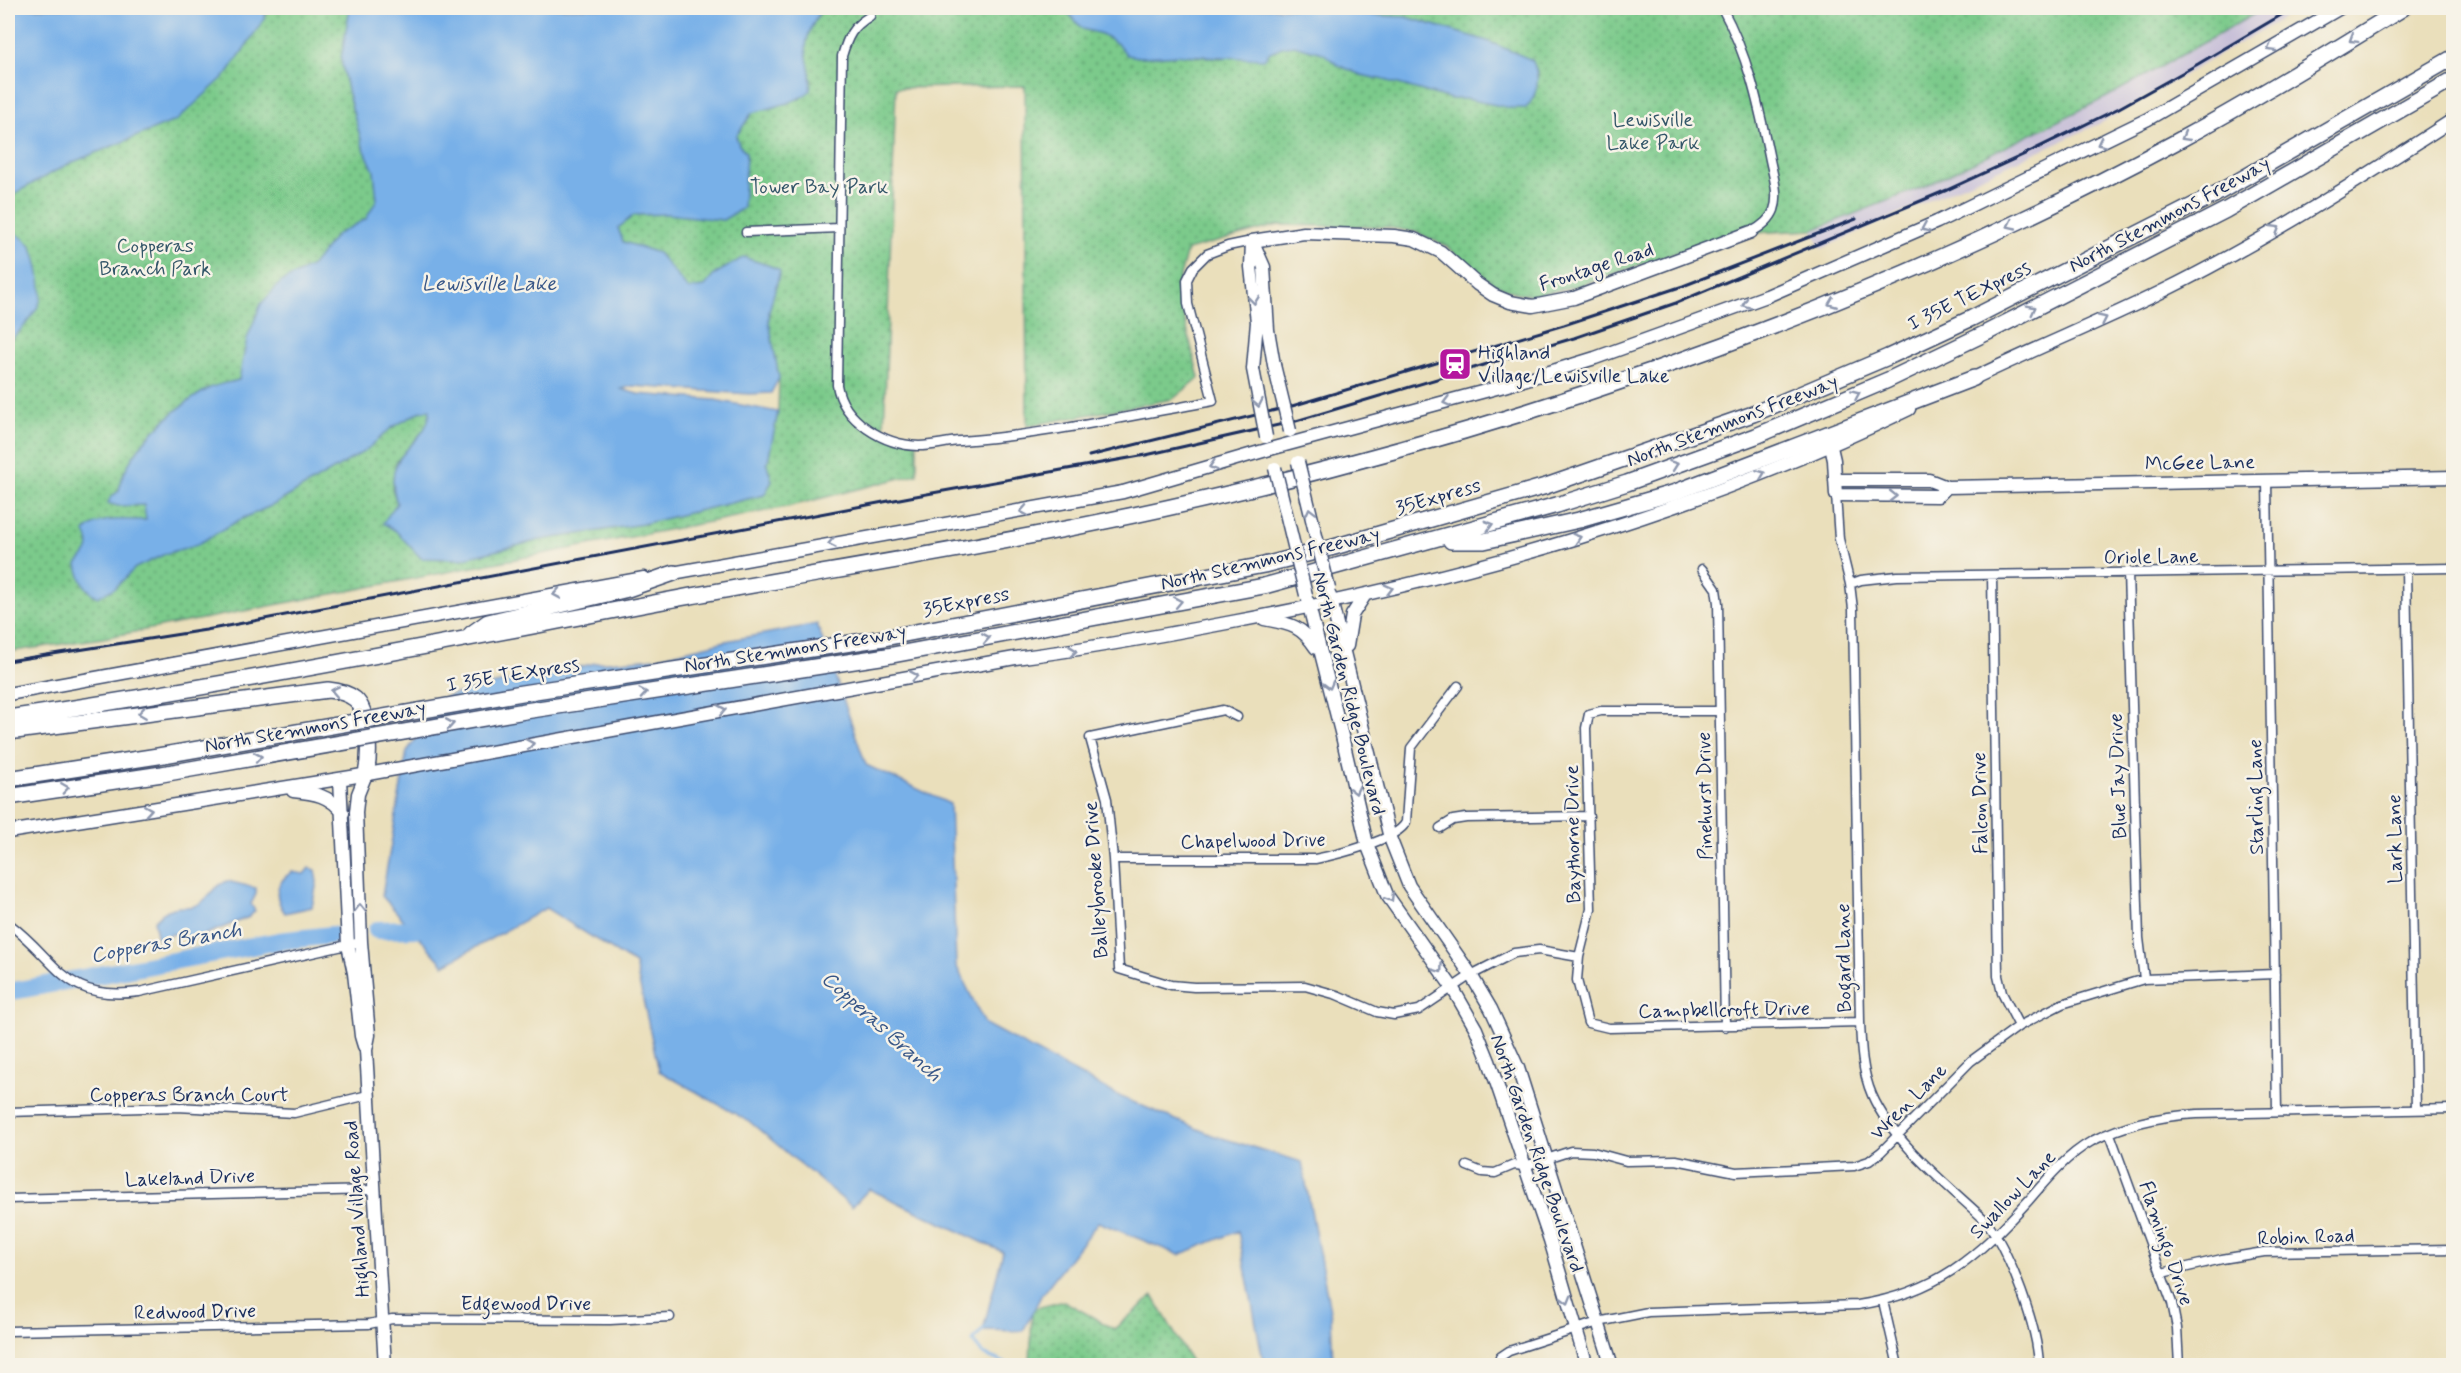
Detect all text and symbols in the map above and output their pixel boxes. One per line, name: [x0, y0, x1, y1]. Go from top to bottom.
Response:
one-way arrow: [2349, 31, 2359, 43]
one-way arrow: [2267, 41, 2277, 52]
park label: Lewisville Lake Park: [1606, 107, 1700, 157]
one-way arrow: [2181, 130, 2191, 141]
one-way arrow: [2096, 135, 2107, 147]
street label: North Stemmons Freeway: [2064, 151, 2275, 280]
park label: Tower Bay Park: [750, 174, 888, 201]
one-way arrow: [2006, 217, 2017, 229]
one-way arrow: [1921, 220, 1932, 232]
one-way arrow: [2270, 224, 2280, 236]
park label: Copperas Branch Park: [99, 233, 211, 283]
street label: Frontage Road: [1536, 236, 1657, 300]
street label: I 35E TEXpress: [1903, 255, 2036, 338]
water label: Lewisville Lake: [422, 270, 558, 298]
one-way arrow: [1247, 295, 1260, 304]
one-way arrow: [1741, 296, 1752, 309]
one-way arrow: [1827, 296, 1838, 308]
one-way arrow: [2025, 305, 2036, 317]
one-way arrow: [2097, 314, 2108, 326]
place label: Highland Village/Lewisville Lake: [1478, 340, 1669, 390]
station icon: Highland Village/Lewisville Lake: [1437, 346, 1473, 382]
street label: North Stemmons Freeway: [1623, 369, 1842, 474]
one-way arrow: [1850, 390, 1861, 402]
one-way arrow: [1442, 394, 1452, 407]
one-way arrow: [1251, 398, 1264, 408]
street label: McGee Lane: [2145, 449, 2255, 478]
one-way arrow: [1208, 459, 1219, 471]
one-way arrow: [1669, 460, 1679, 473]
one-way arrow: [1755, 469, 1766, 481]
street label: 35Express: [1393, 472, 1484, 523]
one-way arrow: [1889, 489, 1898, 502]
one-way arrow: [1019, 504, 1029, 516]
one-way arrow: [1304, 507, 1317, 517]
one-way arrow: [1483, 520, 1494, 532]
street label: North Stemmons Freeway: [1158, 521, 1383, 598]
one-way arrow: [1571, 533, 1582, 545]
one-way arrow: [827, 536, 837, 549]
street label: Oriole Lane: [2103, 543, 2199, 572]
street label: North Garden Ridge Boulevard: [1305, 569, 1392, 818]
street label: 35Express: [921, 581, 1012, 624]
one-way arrow: [1384, 584, 1394, 597]
one-way arrow: [553, 587, 563, 600]
one-way arrow: [1172, 596, 1182, 609]
street label: North Stemmons Freeway: [682, 619, 908, 680]
one-way arrow: [981, 632, 991, 645]
one-way arrow: [1068, 645, 1077, 657]
street label: I 35E TEXpress: [445, 652, 582, 699]
one-way arrow: [909, 670, 918, 682]
one-way arrow: [1321, 680, 1334, 690]
one-way arrow: [330, 685, 340, 698]
one-way arrow: [638, 687, 647, 699]
street label: North Stemmons Freeway: [202, 695, 428, 760]
one-way arrow: [716, 704, 726, 717]
one-way arrow: [137, 707, 146, 719]
street label: Blue Jay Drive: [2103, 713, 2134, 839]
one-way arrow: [445, 718, 455, 730]
street label: Pinehurst Drive: [1691, 732, 1720, 860]
one-way arrow: [525, 739, 534, 751]
street label: Starling Lane: [2242, 739, 2273, 855]
one-way arrow: [253, 751, 263, 764]
street label: Falcon Drive: [1966, 752, 1995, 854]
street label: Baythorne Drive: [1559, 764, 1588, 904]
one-way arrow: [61, 783, 70, 795]
one-way arrow: [1347, 785, 1360, 795]
street label: Lark Lane: [2381, 794, 2410, 884]
street label: Balleybrooke Drive: [1078, 800, 1115, 959]
one-way arrow: [144, 804, 153, 816]
street label: Chapelwood Drive: [1180, 827, 1326, 856]
one-way arrow: [1383, 892, 1395, 902]
one-way arrow: [353, 903, 366, 912]
street label: Bogard Lane: [1830, 903, 1861, 1013]
water label: Copperas Branch: [89, 916, 244, 970]
one-way arrow: [1432, 962, 1443, 973]
water label: Copperas Branch: [815, 965, 948, 1089]
street label: Campbellcroft Drive: [1638, 996, 1810, 1025]
street label: North Garden Ridge Boulevard: [1483, 1031, 1590, 1276]
street label: Wren Lane: [1865, 1058, 1954, 1147]
street label: Copperas Branch Court: [90, 1082, 288, 1109]
street label: Highland Village Road: [338, 1119, 379, 1298]
street label: Swallow Lane: [1964, 1145, 2062, 1245]
street label: Lakeland Drive: [125, 1163, 255, 1194]
street label: Flamingo Drive: [2130, 1178, 2200, 1310]
street label: Robin Road: [2257, 1222, 2355, 1253]
street label: Edgewood Drive: [461, 1291, 591, 1320]
one-way arrow: [1560, 1294, 1572, 1305]
street label: Redwood Drive: [134, 1298, 256, 1327]

